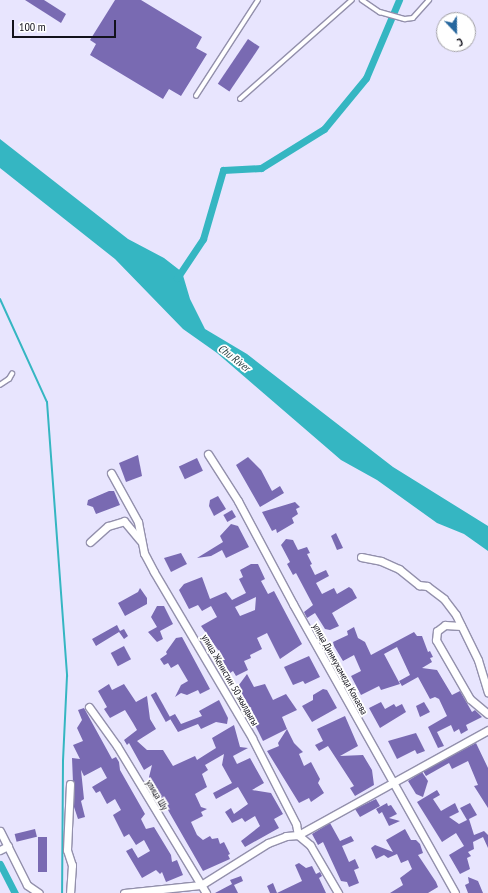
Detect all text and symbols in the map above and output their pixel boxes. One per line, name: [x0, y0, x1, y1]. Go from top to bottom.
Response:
scale bar: [14, 12, 118, 38]
north arrow: [436, 12, 476, 52]
text: 100 m: [19, 19, 46, 34]
text: С: [455, 35, 465, 50]
water label: Chu River: [216, 342, 252, 374]
street label: улица Динмухамеда Конаева: [310, 621, 370, 717]
street label: улица Женистин 50 жылдыгы: [199, 632, 261, 728]
street label: улица Шу: [143, 778, 171, 812]

